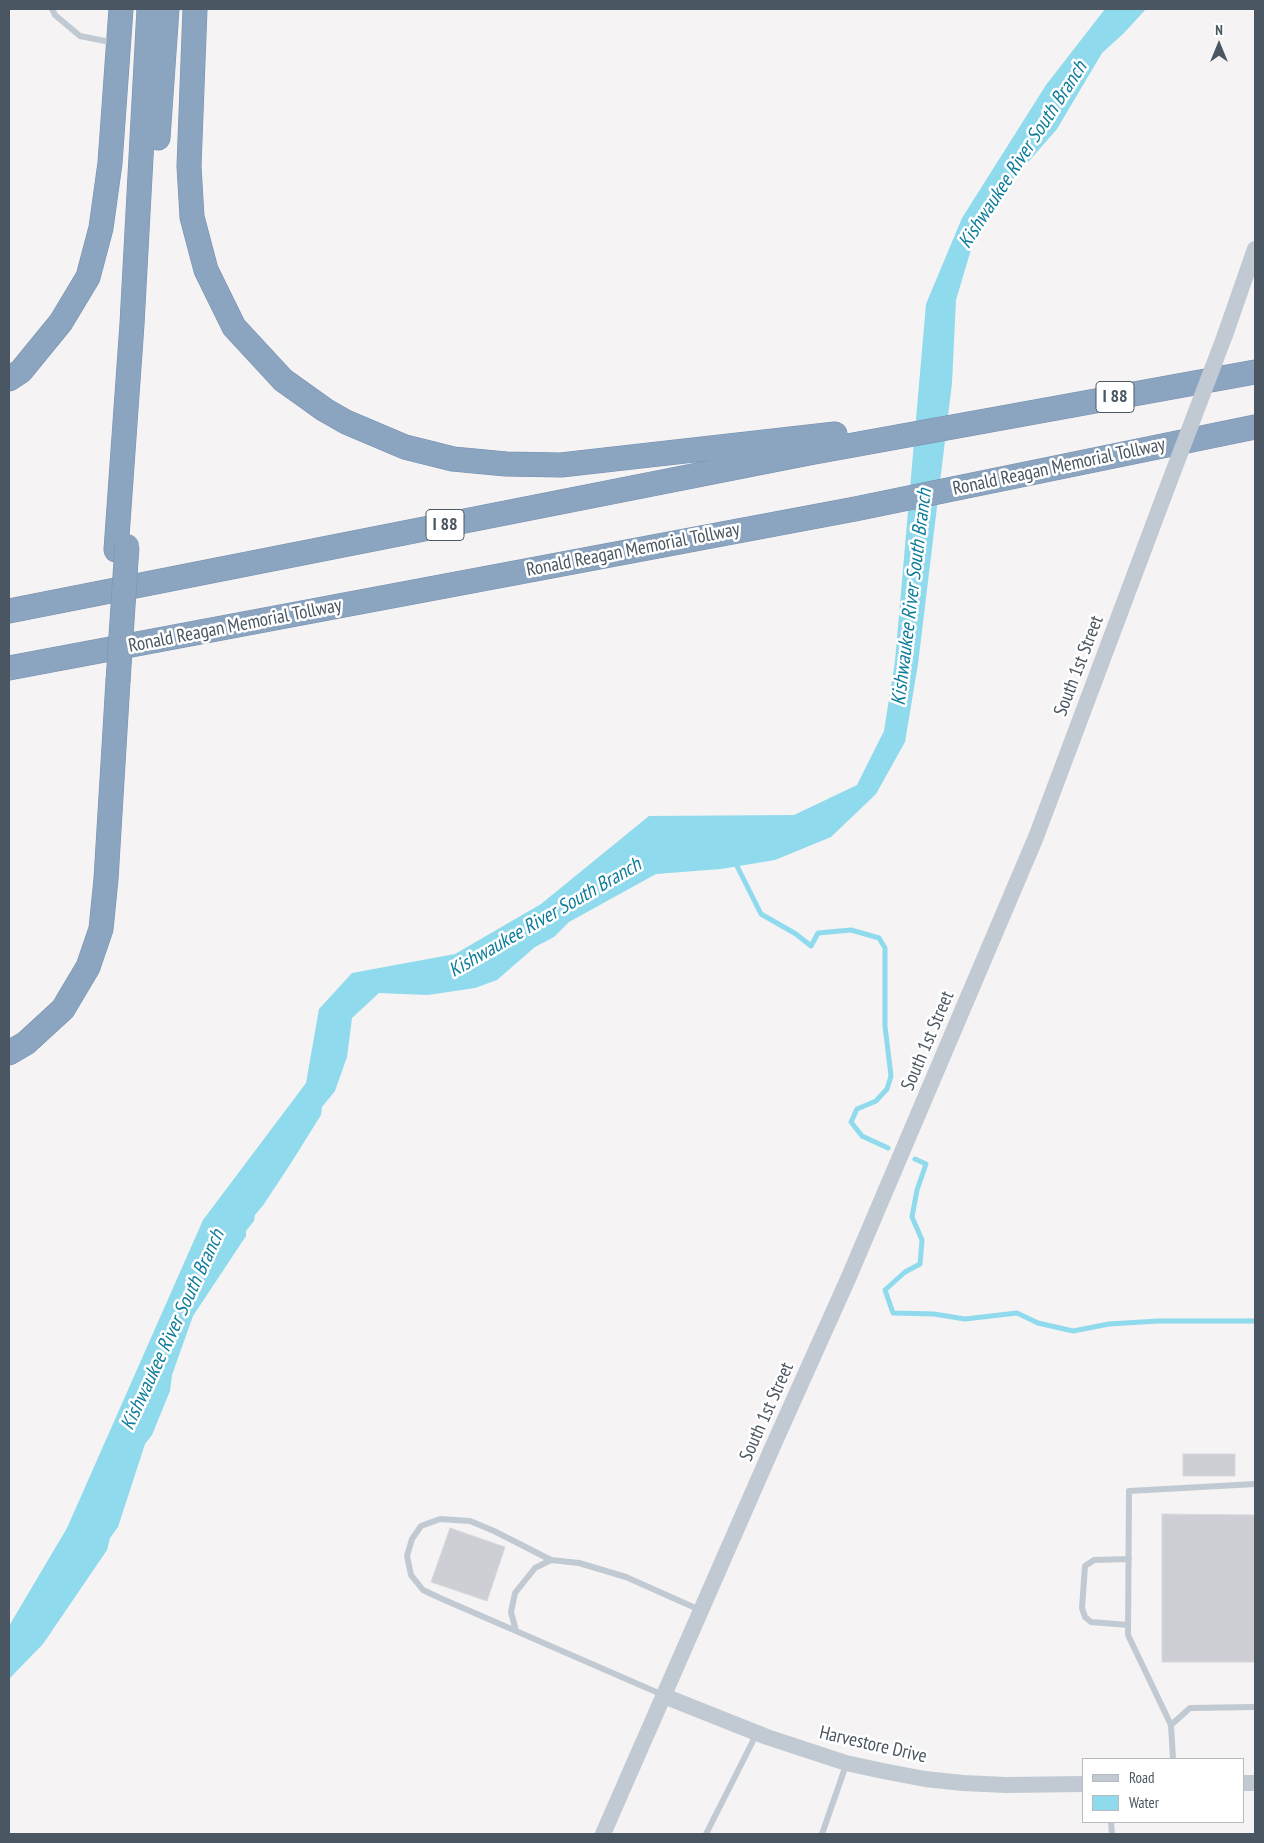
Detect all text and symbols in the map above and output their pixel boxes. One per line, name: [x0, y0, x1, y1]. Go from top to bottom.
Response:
north arrow: [1194, 20, 1244, 70]
text: N: [1215, 21, 1223, 39]
water label: Kishwaukee River South Branch: [954, 57, 1092, 253]
road number: I 88: [1096, 382, 1134, 412]
street label: Ronald Reagan Memorial Tollway: [951, 433, 1167, 501]
water label: Kishwaukee River South Branch: [887, 487, 937, 707]
road number: I 88: [426, 510, 464, 540]
street label: Ronald Reagan Memorial Tollway: [524, 518, 742, 582]
street label: Ronald Reagan Memorial Tollway: [126, 594, 344, 658]
street label: South 1st Street: [1049, 613, 1109, 719]
water label: Kishwaukee River South Branch: [445, 853, 645, 983]
street label: South 1st Street: [897, 988, 959, 1094]
water label: Kishwaukee River South Branch: [116, 1226, 230, 1434]
street label: South 1st Street: [735, 1359, 799, 1465]
street label: Harvestore Drive: [817, 1722, 929, 1768]
legend: [1082, 1758, 1244, 1823]
text: Road: [1129, 1768, 1155, 1787]
text: Water: [1129, 1793, 1159, 1812]

